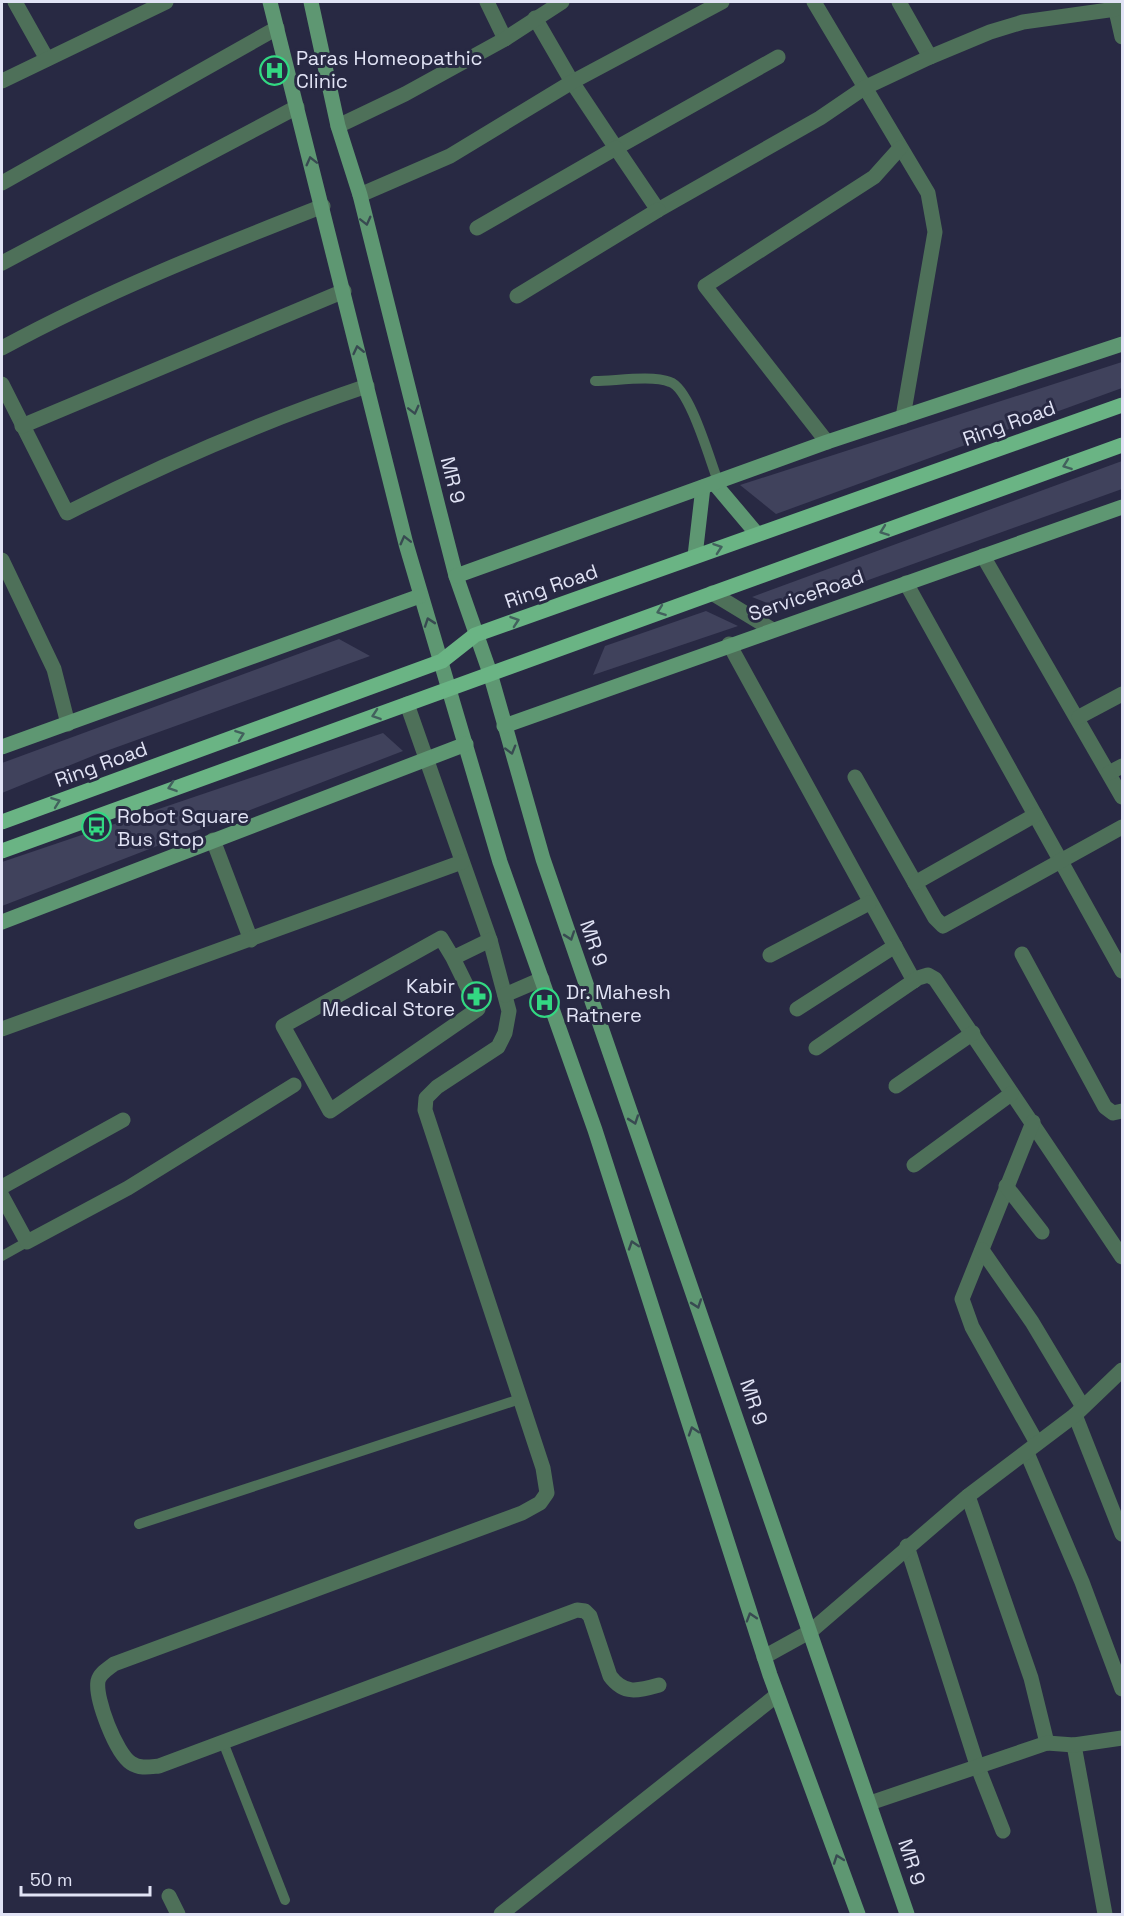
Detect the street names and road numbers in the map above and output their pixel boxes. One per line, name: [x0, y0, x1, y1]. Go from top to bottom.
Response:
street label: Ring Road: [959, 394, 1059, 452]
street label: MR 9: [435, 454, 471, 506]
street label: Ring Road: [501, 558, 601, 614]
street label: ServiceRoad: [745, 563, 867, 627]
street label: Ring Road: [51, 735, 151, 793]
street label: MR 9: [574, 916, 614, 970]
street label: MR 9: [734, 1375, 774, 1429]
street label: MR 9: [892, 1835, 932, 1889]

